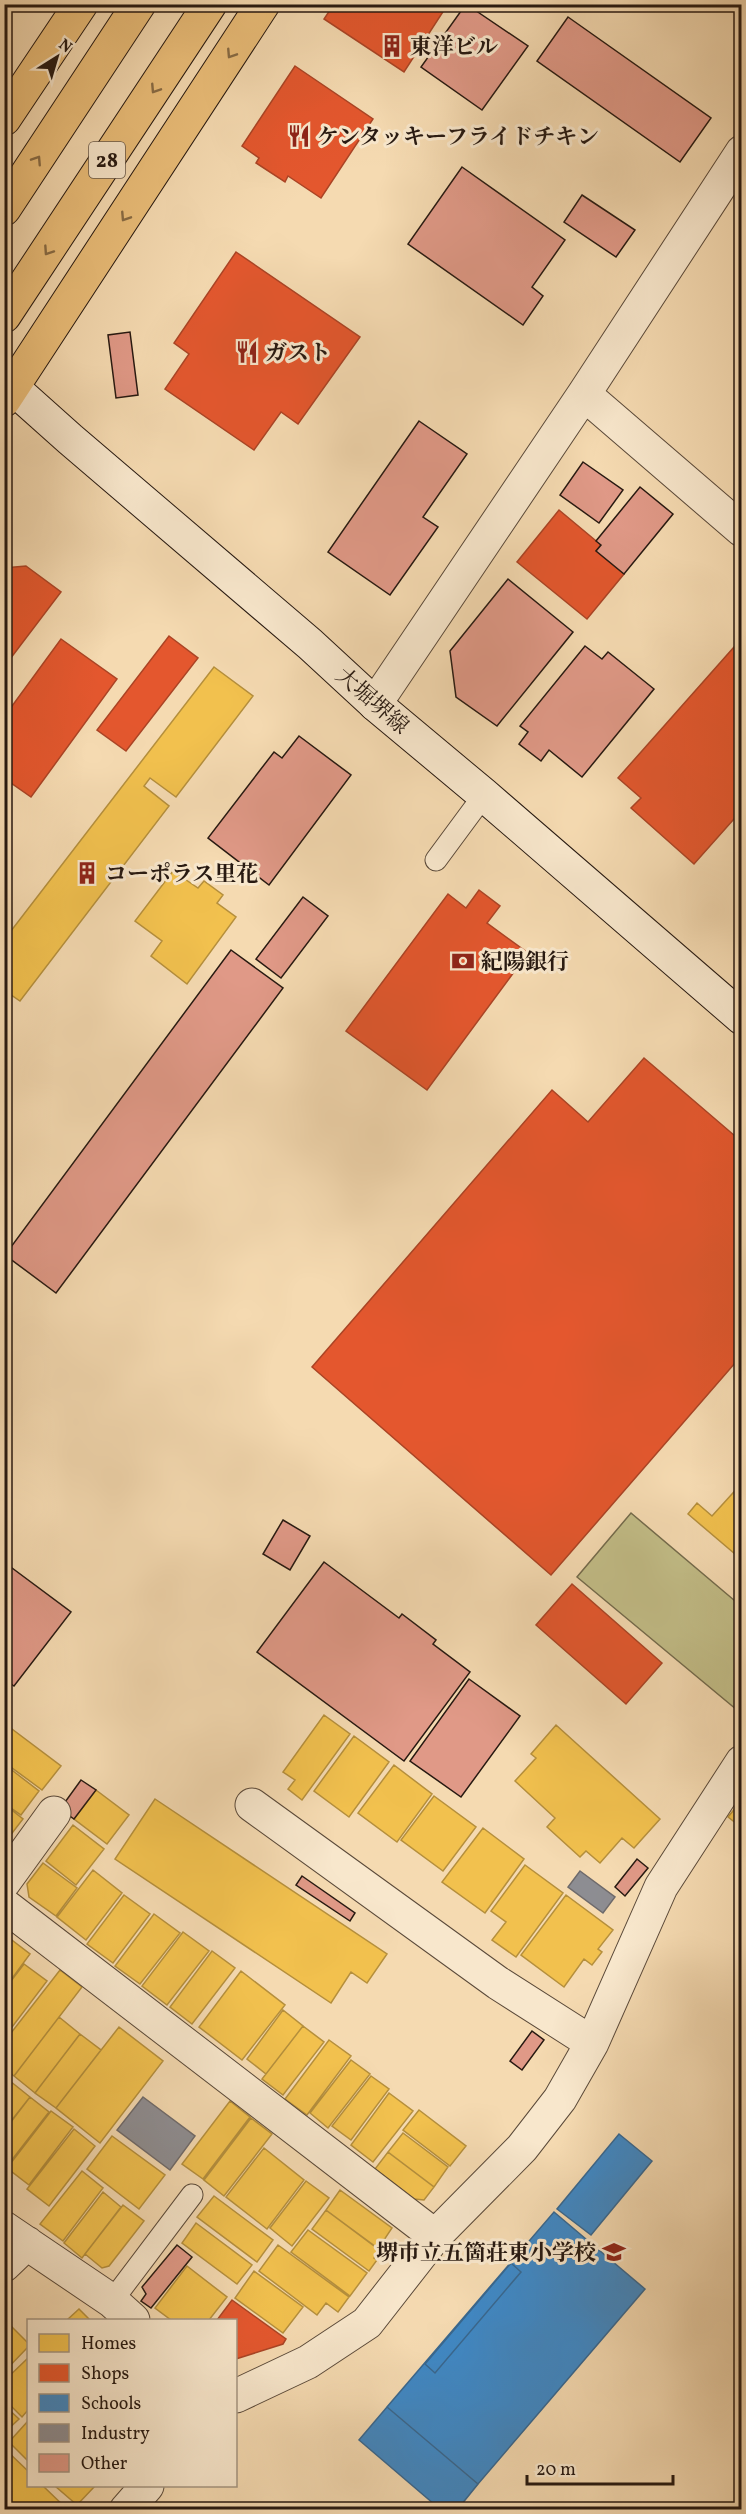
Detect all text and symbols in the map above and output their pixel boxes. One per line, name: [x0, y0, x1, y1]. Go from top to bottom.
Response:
north arrow: [27, 27, 87, 87]
building icon: 東洋ビル: [379, 33, 405, 59]
place label: 東洋ビル: [410, 33, 498, 64]
text: N: [54, 34, 76, 59]
one-way arrow: [227, 47, 238, 58]
one-way arrow: [151, 82, 162, 93]
restaurant icon: ケンタッキーフライドチキン: [286, 123, 312, 149]
place label: ケンタッキーフライドチキン: [317, 123, 599, 154]
road number: 28: [89, 142, 125, 178]
one-way arrow: [30, 155, 41, 166]
one-way arrow: [120, 211, 132, 221]
one-way arrow: [44, 245, 55, 256]
restaurant icon: ガスト: [234, 339, 260, 365]
place label: ガスト: [265, 339, 331, 370]
street label: 大堀堺線: [328, 661, 415, 742]
building icon: コーポラス里花: [74, 860, 100, 886]
place label: コーポラス里花: [105, 860, 258, 891]
bank icon: 紀陽銀行: [450, 948, 476, 974]
place label: 紀陽銀行: [481, 948, 569, 979]
place label: 堺市立五箇荘東小学校: [376, 2239, 596, 2270]
school or university icon: 堺市立五箇荘東小学校: [601, 2239, 627, 2265]
legend: [27, 2319, 237, 2487]
text: Homes: [81, 2332, 136, 2357]
text: Shops: [81, 2362, 129, 2387]
text: Schools: [81, 2392, 141, 2417]
text: Industry: [81, 2422, 150, 2447]
scale bar: [527, 2448, 672, 2486]
text: Other: [81, 2452, 128, 2477]
text: 20 m: [536, 2458, 576, 2483]

